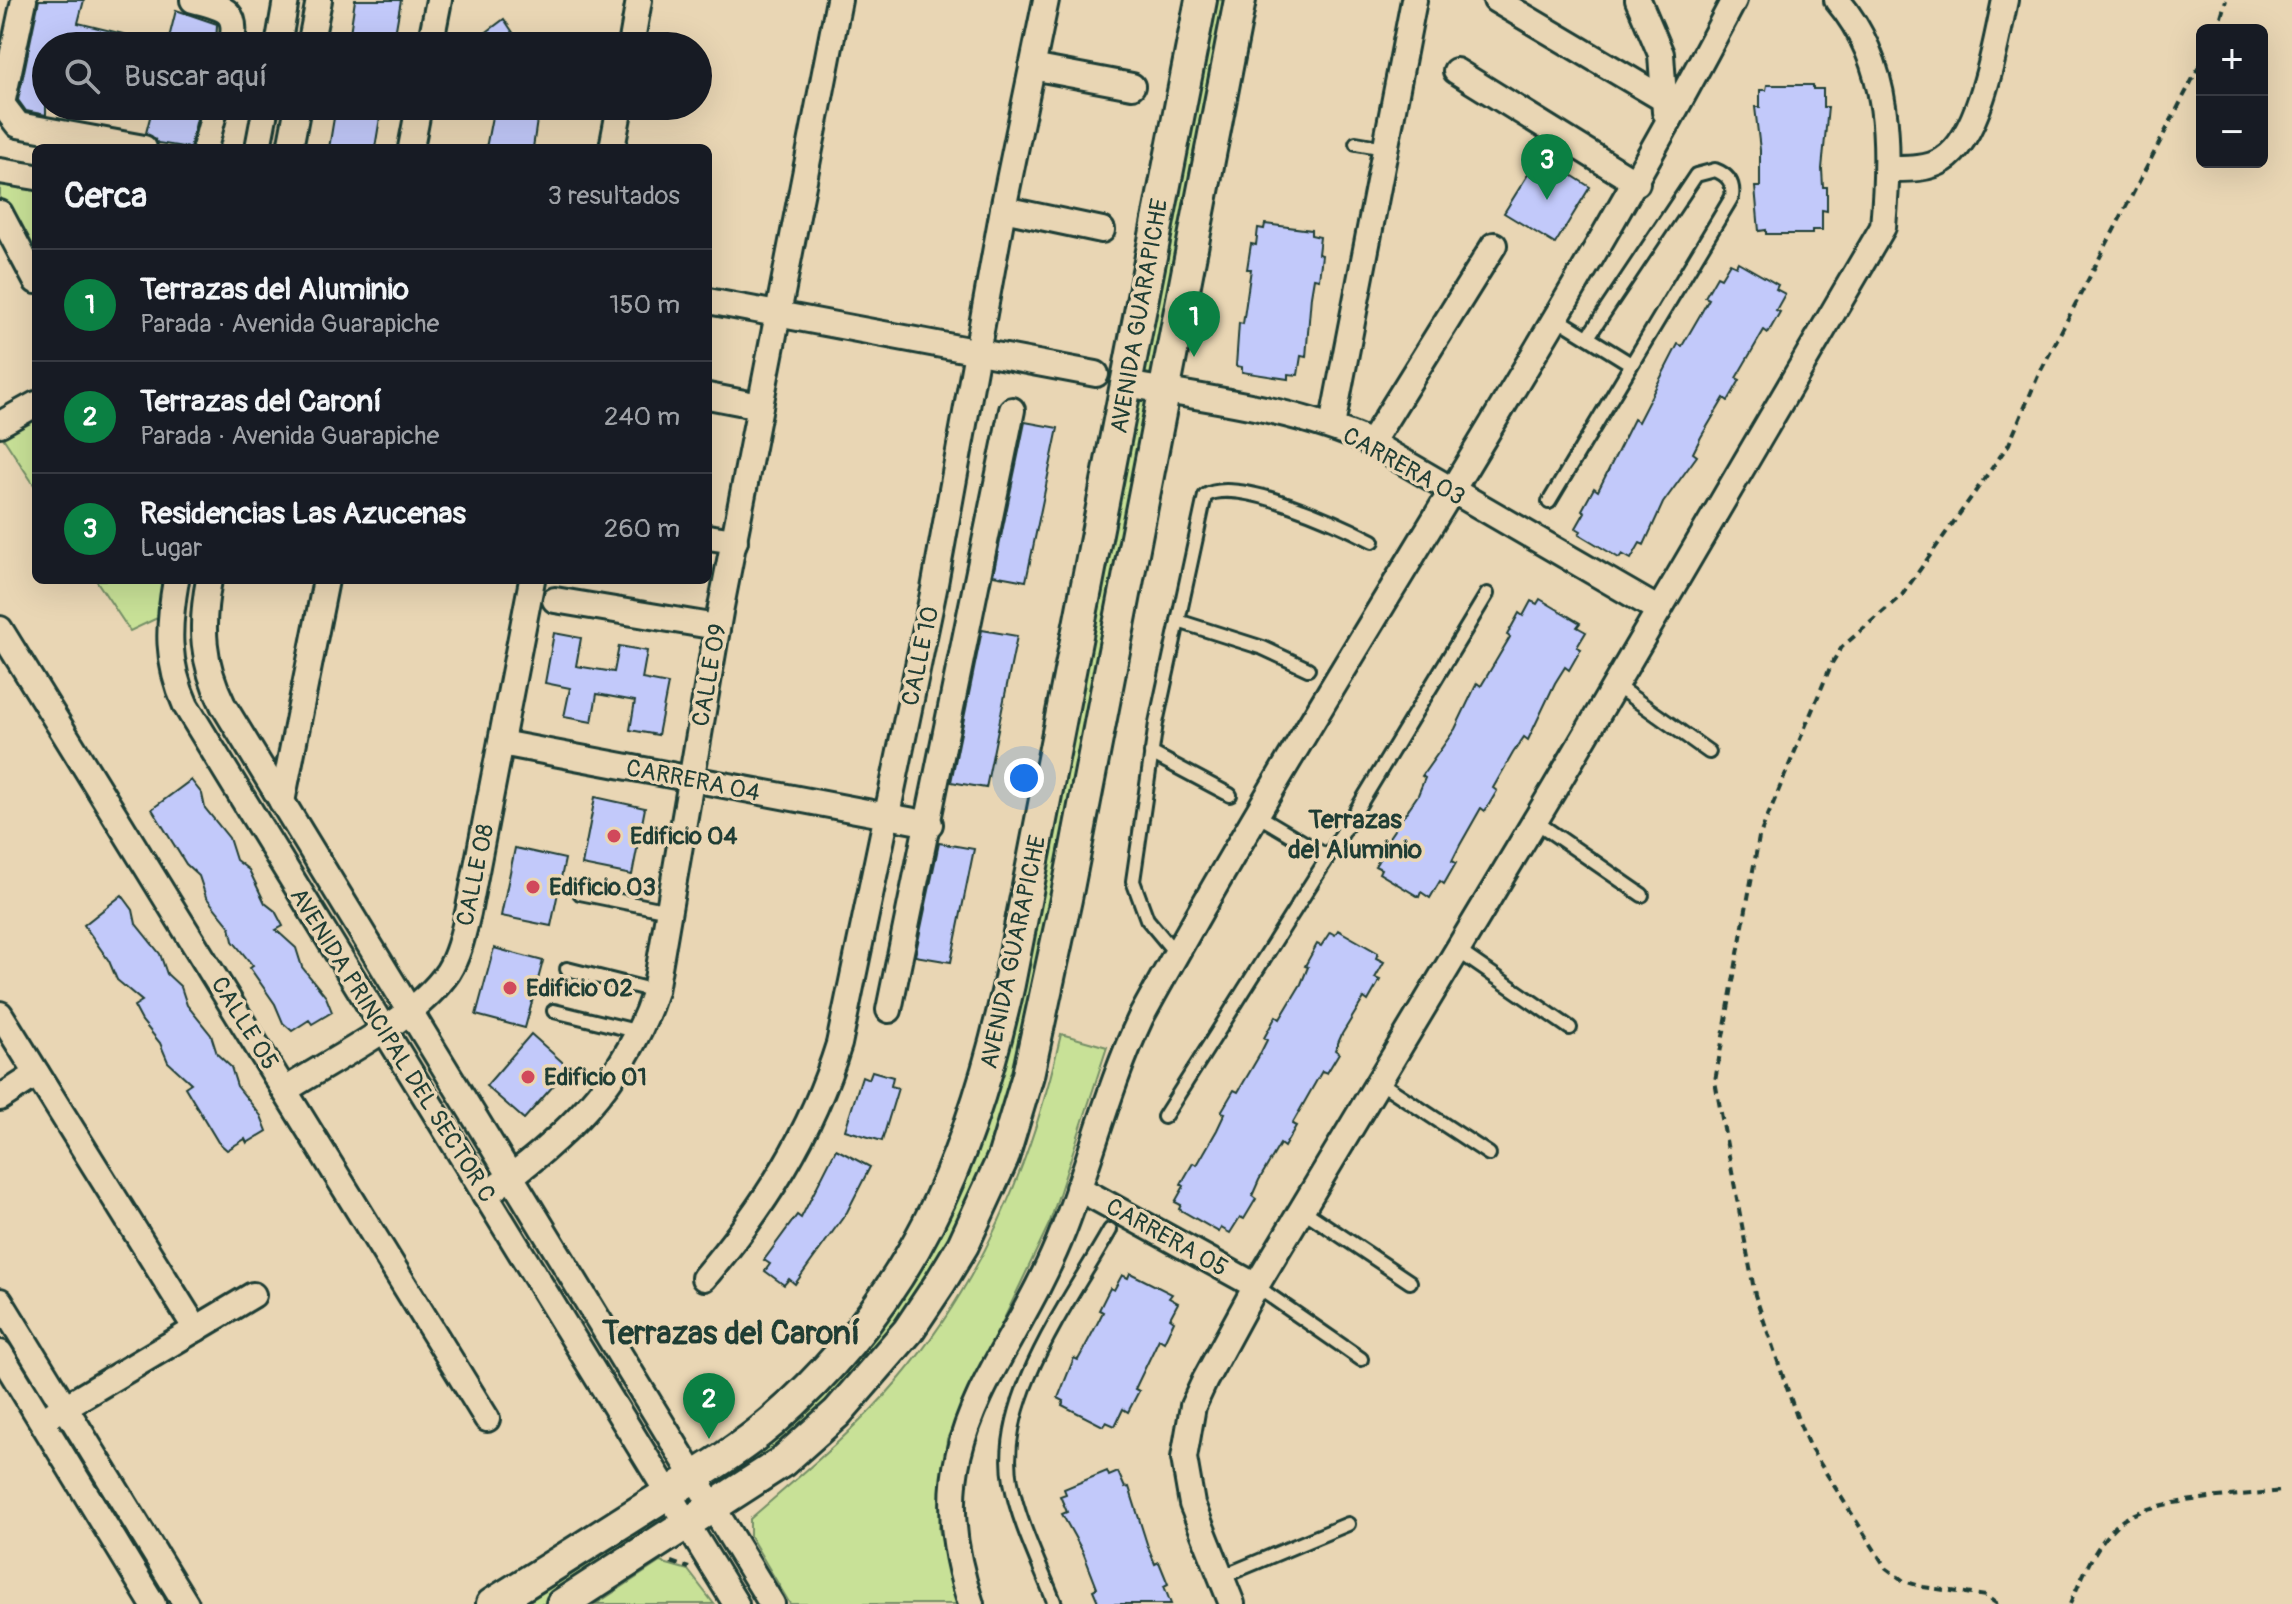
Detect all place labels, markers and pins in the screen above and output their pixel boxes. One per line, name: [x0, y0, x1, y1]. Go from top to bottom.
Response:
pin: 3: [1521, 134, 1573, 200]
pin: 1: [1168, 291, 1220, 357]
place label: Edificio 04: [630, 822, 737, 851]
marker: Edificio 04: [605, 827, 623, 845]
place label: Edificio 03: [549, 873, 656, 902]
marker: Edificio 03: [524, 878, 542, 896]
place label: Edificio 02: [526, 974, 633, 1003]
marker: Edificio 02: [501, 979, 519, 997]
place label: Edificio 01: [544, 1063, 647, 1092]
marker: Edificio 01: [519, 1068, 537, 1086]
pin: 2: [683, 1373, 735, 1439]

